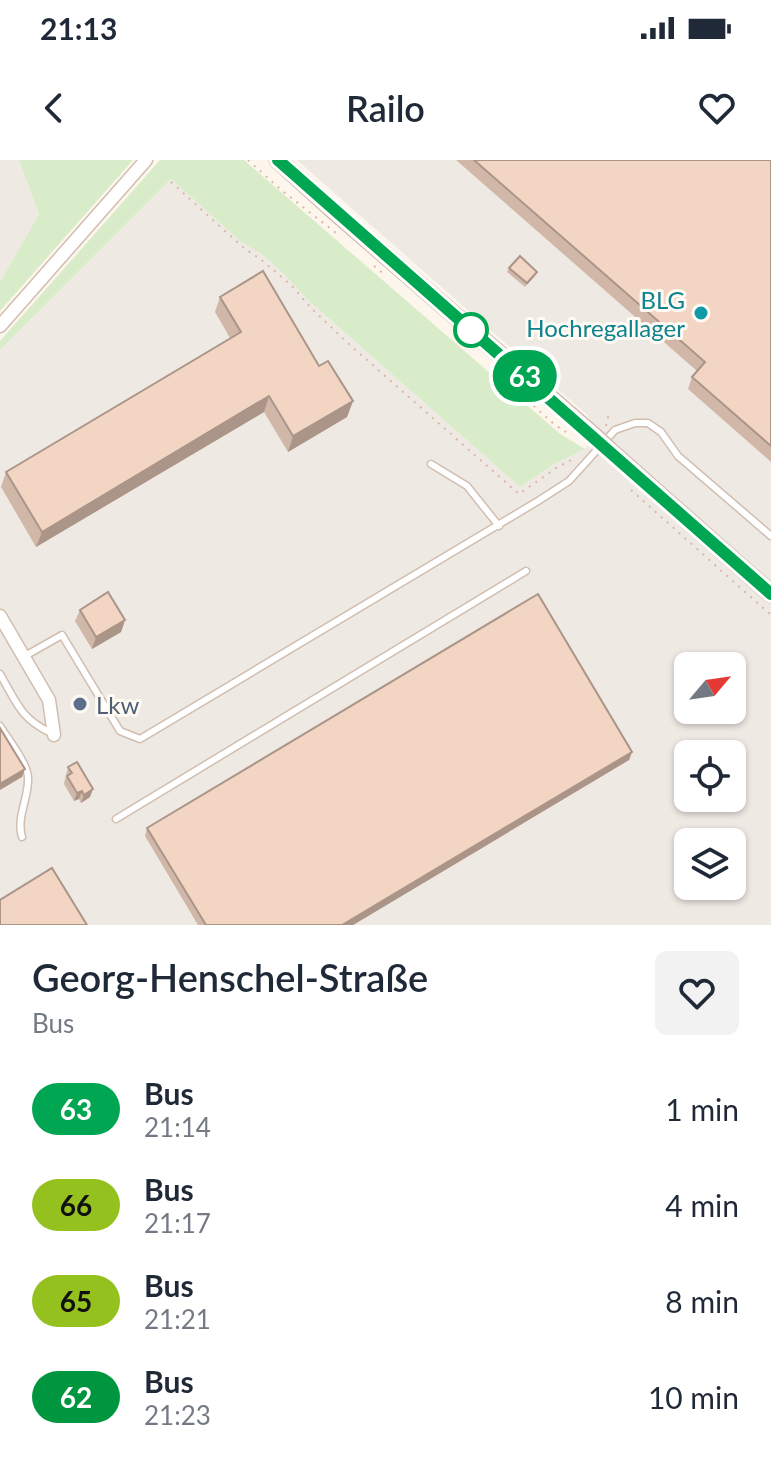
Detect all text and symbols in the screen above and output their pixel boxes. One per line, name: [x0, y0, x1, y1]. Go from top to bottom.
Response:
text: 21:13: [40, 10, 117, 46]
icon: back: [32, 86, 76, 130]
text: Railo: [346, 86, 425, 130]
icon: heart: [695, 86, 739, 130]
place label: BLG Hochregallager: [526, 285, 685, 342]
marker: BLG Hochregallager: [692, 304, 710, 322]
unlabelled marker: [454, 313, 488, 347]
line badge: 63: [489, 350, 561, 402]
text: 63: [509, 359, 541, 393]
north arrow: [674, 652, 746, 724]
map controls: [674, 652, 746, 900]
place label: Lkw: [96, 690, 140, 719]
marker: Lkw: [71, 695, 89, 713]
button: locate: [674, 740, 746, 812]
button: layers: [674, 828, 746, 900]
button: heart: [655, 951, 739, 1035]
text: Georg-Henschel-Straße: [32, 954, 428, 1000]
text: Bus: [32, 1007, 74, 1039]
text: Bus: [144, 1075, 194, 1111]
text: 1 min: [665, 1091, 739, 1127]
text: 63: [60, 1092, 92, 1126]
text: 21:14: [144, 1111, 211, 1143]
text: Bus: [144, 1171, 194, 1207]
text: 4 min: [665, 1187, 739, 1223]
text: 66: [60, 1188, 92, 1222]
text: 21:17: [144, 1207, 211, 1239]
text: Bus: [144, 1267, 194, 1303]
text: 8 min: [665, 1283, 739, 1319]
text: 65: [60, 1284, 92, 1318]
text: 21:21: [144, 1303, 211, 1335]
text: Bus: [144, 1363, 194, 1399]
text: 10 min: [648, 1379, 739, 1415]
text: 62: [60, 1380, 92, 1414]
text: 21:23: [144, 1399, 211, 1431]

